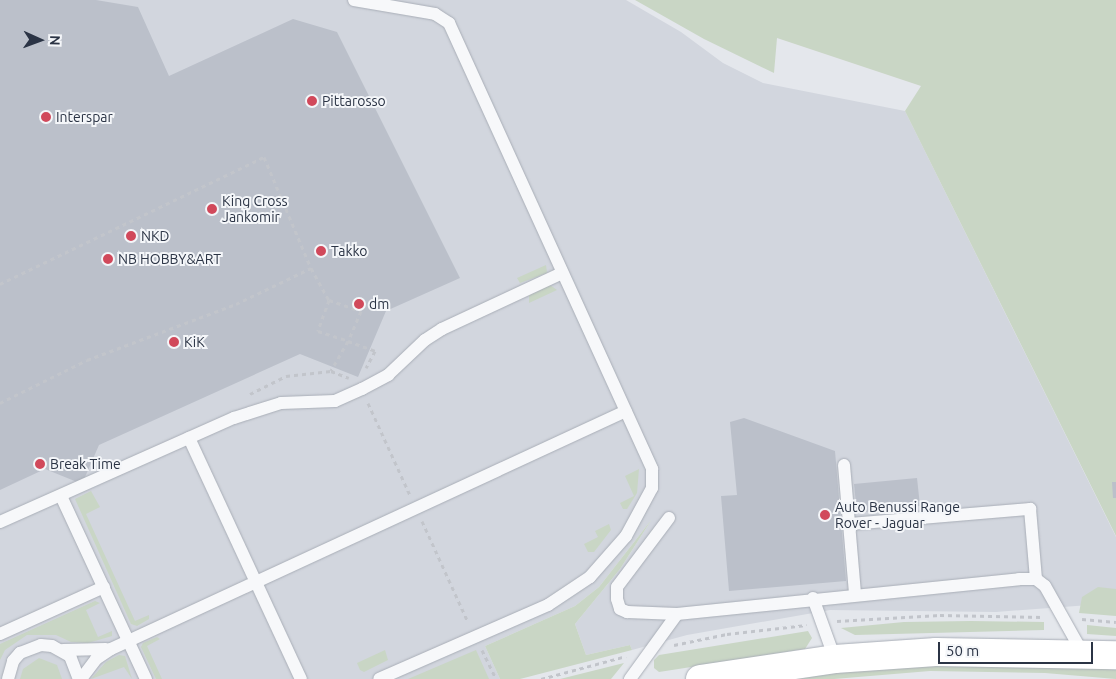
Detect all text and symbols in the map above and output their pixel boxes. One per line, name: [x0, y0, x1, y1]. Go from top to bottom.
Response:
north arrow: [15, 15, 65, 65]
text: N: [47, 35, 63, 46]
place label: Pittarosso: [322, 93, 386, 109]
marker: Pittarosso: [306, 95, 318, 107]
place label: Interspar: [56, 109, 113, 125]
marker: Interspar: [40, 111, 52, 123]
place label: King Cross Jankomir: [222, 193, 288, 226]
marker: King Cross Jankomir: [206, 203, 218, 215]
place label: NKD: [141, 228, 169, 244]
marker: NKD: [125, 230, 137, 242]
place label: Takko: [331, 243, 367, 259]
marker: Takko: [315, 245, 327, 257]
place label: NB HOBBY&ART: [118, 251, 221, 267]
marker: NB HOBBY&ART: [102, 253, 114, 265]
place label: dm: [369, 296, 389, 312]
marker: dm: [353, 298, 365, 310]
place label: KiK: [184, 334, 205, 350]
marker: KiK: [168, 336, 180, 348]
place label: Break Time: [50, 456, 121, 472]
marker: Break Time: [34, 458, 46, 470]
place label: Auto Benussi Range Rover - Jaguar: [835, 499, 960, 532]
marker: Auto Benussi Range Rover - Jaguar: [819, 509, 831, 521]
scale bar: [941, 632, 1096, 664]
text: 50 m: [946, 642, 979, 659]

